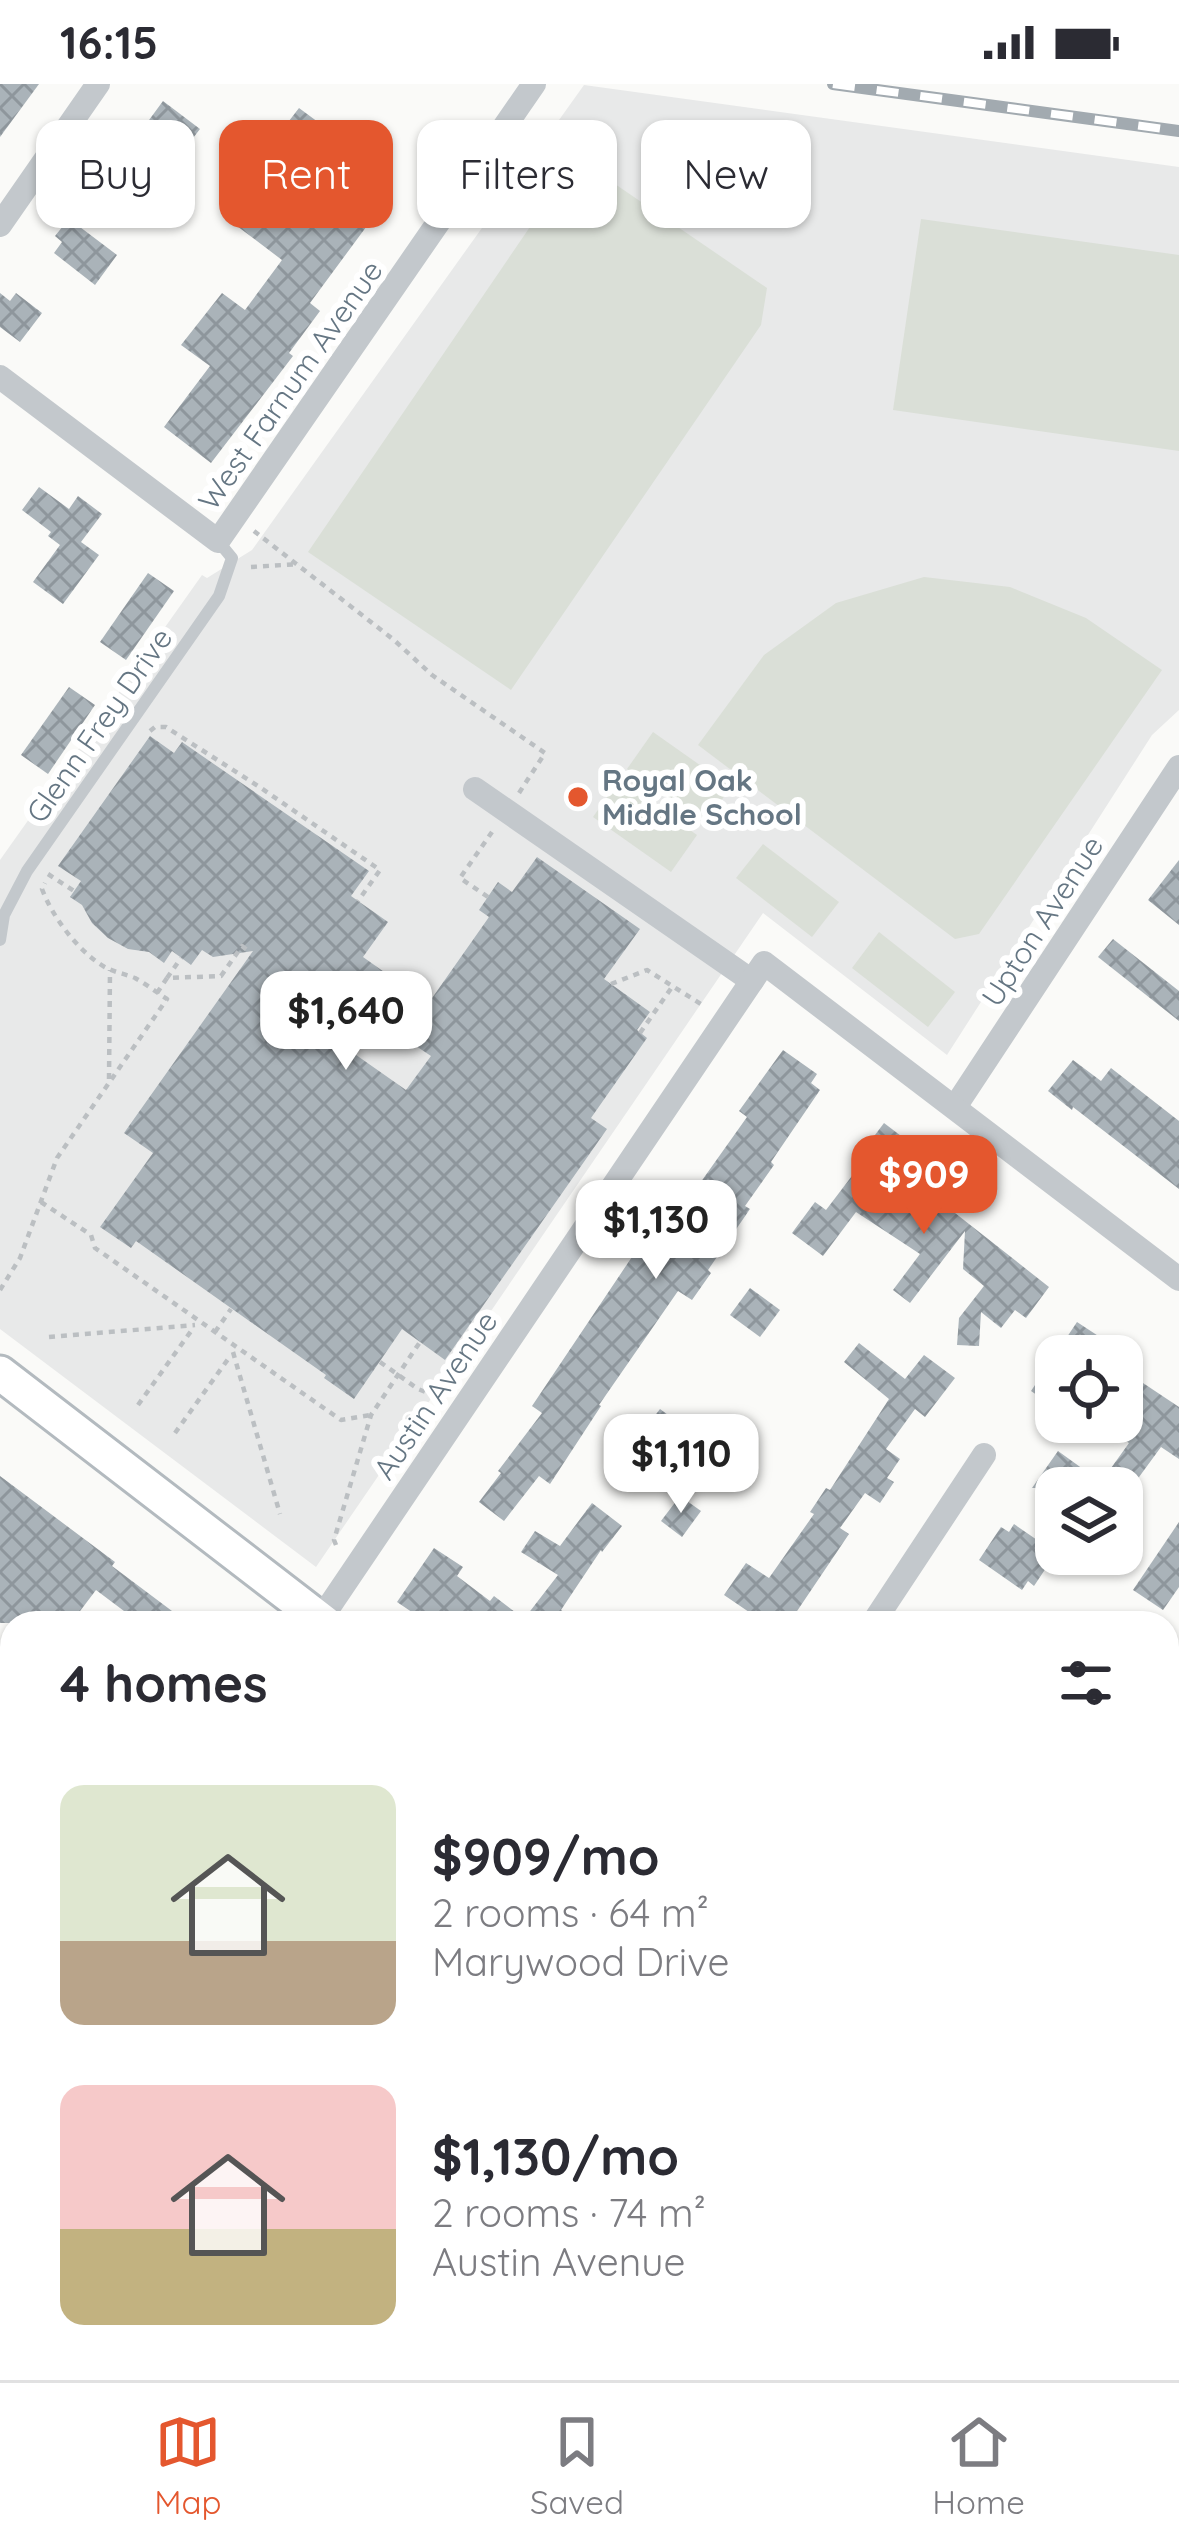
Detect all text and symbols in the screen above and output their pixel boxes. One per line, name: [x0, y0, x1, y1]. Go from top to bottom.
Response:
text: 16:15: [60, 14, 158, 70]
chip: Buy: [36, 120, 195, 228]
chip: Rent: [219, 120, 393, 228]
chip: Filters: [417, 120, 617, 228]
chip: New: [641, 120, 811, 228]
street label: West Farnum Avenue: [189, 253, 391, 517]
street label: Glenn Frey Drive: [18, 620, 180, 830]
place label: Royal Oak Middle School: [602, 761, 802, 833]
marker: Royal Oak Middle School: [565, 784, 591, 810]
street label: Upton Avenue: [973, 829, 1111, 1013]
pin: $1,640: [248, 971, 444, 1073]
text: $1,640: [287, 985, 405, 1034]
pin: $909: [853, 1135, 995, 1237]
text: $909: [878, 1149, 970, 1198]
pin: $1,130: [558, 1180, 754, 1282]
text: $1,130: [603, 1194, 709, 1243]
street label: Austin Avenue: [365, 1304, 505, 1486]
map controls: [1035, 1335, 1143, 1575]
button: locate: [1035, 1335, 1143, 1443]
pin: $1,110: [583, 1414, 779, 1516]
text: $1,110: [631, 1428, 731, 1477]
button: layers: [1035, 1467, 1143, 1575]
icon: filters: [1053, 1650, 1119, 1716]
text: 4 homes: [60, 1651, 268, 1715]
text: $909/mo: [432, 1824, 660, 1888]
icon: home: [156, 1833, 300, 1977]
text: 2 rooms · 64 m²: [432, 1888, 709, 1937]
text: Marywood Drive: [432, 1937, 730, 1986]
text: $1,130/mo: [432, 2124, 679, 2188]
icon: home: [156, 2133, 300, 2277]
text: 2 rooms · 74 m²: [432, 2188, 706, 2237]
text: Austin Avenue: [432, 2237, 685, 2286]
tab: Map: [154, 2409, 221, 2522]
tab: Saved: [530, 2409, 624, 2522]
tab: Home: [932, 2409, 1025, 2522]

